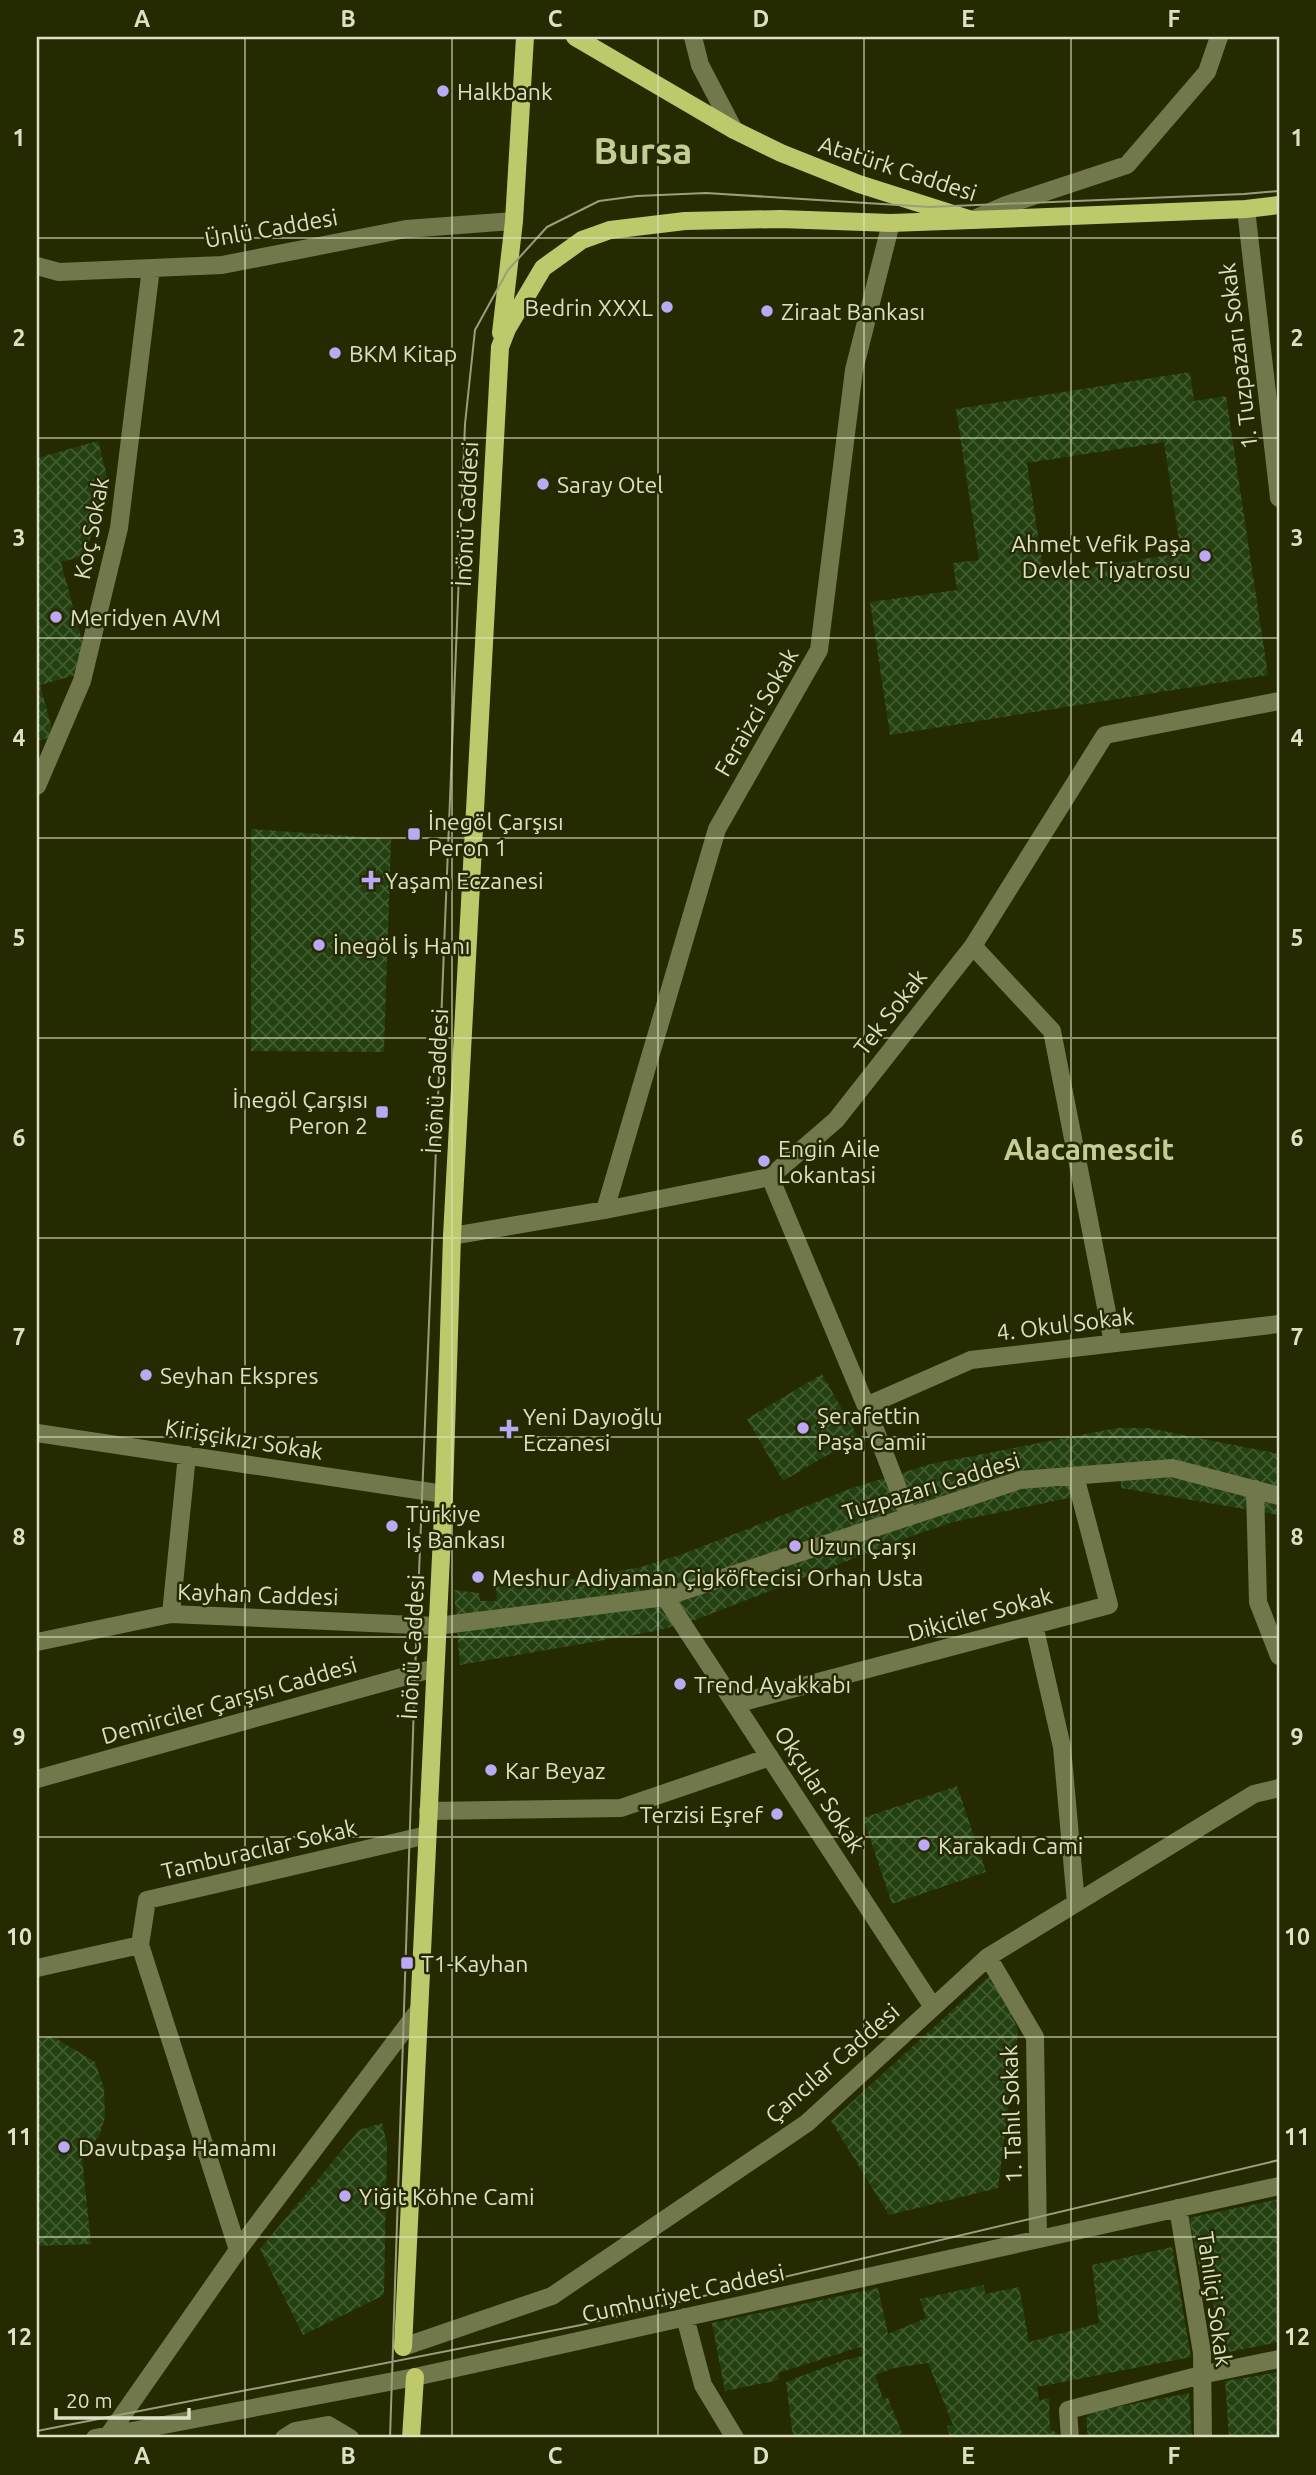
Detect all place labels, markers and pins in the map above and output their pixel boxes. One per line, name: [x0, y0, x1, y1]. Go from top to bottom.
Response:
place label: Halkbank: [457, 79, 553, 104]
marker: Halkbank: [435, 83, 451, 99]
place label: Bedrin XXXL: [524, 295, 653, 320]
marker: Bedrin XXXL: [659, 299, 675, 315]
place label: Ziraat Bankası: [781, 299, 925, 324]
marker: Ziraat Bankası: [759, 303, 775, 319]
place label: BKM Kitap: [349, 341, 457, 366]
marker: BKM Kitap: [327, 345, 343, 361]
place label: Saray Otel: [557, 472, 663, 497]
marker: Saray Otel: [535, 476, 551, 492]
place label: Ahmet Vefik Paşa Devlet Tiyatrosu: [1011, 531, 1191, 582]
marker: Ahmet Vefik Paşa Devlet Tiyatrosu: [1197, 548, 1213, 564]
place label: Meridyen AVM: [70, 605, 221, 630]
marker: Meridyen AVM: [48, 609, 64, 625]
place label: İnegöl Çarşısı Peron 1: [428, 809, 564, 860]
marker: İnegöl Çarşısı Peron 1: [406, 826, 422, 842]
place label: Yaşam Eczanesi: [385, 868, 544, 893]
marker: Yaşam Eczanesi: [363, 872, 379, 888]
place label: İnegöl İş Hanı: [333, 933, 470, 958]
marker: İnegöl İş Hanı: [311, 937, 327, 953]
place label: İnegöl Çarşısı Peron 2: [233, 1087, 368, 1138]
marker: İnegöl Çarşısı Peron 2: [374, 1104, 390, 1120]
place label: Engin Aile Lokantasi: [778, 1136, 881, 1187]
marker: Engin Aile Lokantasi: [756, 1153, 772, 1169]
place label: Seyhan Ekspres: [160, 1363, 319, 1388]
marker: Seyhan Ekspres: [138, 1367, 154, 1383]
place label: Şerafettin Paşa Camii: [817, 1403, 926, 1454]
place label: Yeni Dayıoğlu Eczanesi: [523, 1404, 663, 1455]
marker: Şerafettin Paşa Camii: [795, 1420, 811, 1436]
marker: Yeni Dayıoğlu Eczanesi: [501, 1421, 517, 1437]
place label: Türkiye İş Bankası: [406, 1501, 506, 1552]
marker: Türkiye İş Bankası: [384, 1518, 400, 1534]
place label: Uzun Çarşı: [809, 1534, 917, 1559]
marker: Uzun Çarşı: [787, 1538, 803, 1554]
place label: Meshur Adiyaman Çigköftecisi Orhan Usta: [492, 1565, 923, 1590]
marker: Meshur Adiyaman Çigköftecisi Orhan Usta: [470, 1569, 486, 1585]
place label: Trend Ayakkabı: [694, 1672, 851, 1697]
marker: Trend Ayakkabı: [672, 1676, 688, 1692]
place label: Kar Beyaz: [505, 1758, 606, 1783]
marker: Kar Beyaz: [483, 1762, 499, 1778]
place label: Terzisi Eşref: [640, 1802, 763, 1827]
marker: Terzisi Eşref: [769, 1806, 785, 1822]
place label: Karakadı Cami: [938, 1833, 1083, 1858]
marker: Karakadı Cami: [916, 1837, 932, 1853]
place label: T1-Kayhan: [421, 1951, 528, 1976]
marker: T1-Kayhan: [399, 1955, 415, 1971]
place label: Davutpaşa Hamamı: [78, 2135, 277, 2160]
marker: Davutpaşa Hamamı: [56, 2139, 72, 2155]
place label: Yiğit Köhne Cami: [359, 2184, 535, 2209]
marker: Yiğit Köhne Cami: [337, 2188, 353, 2204]

